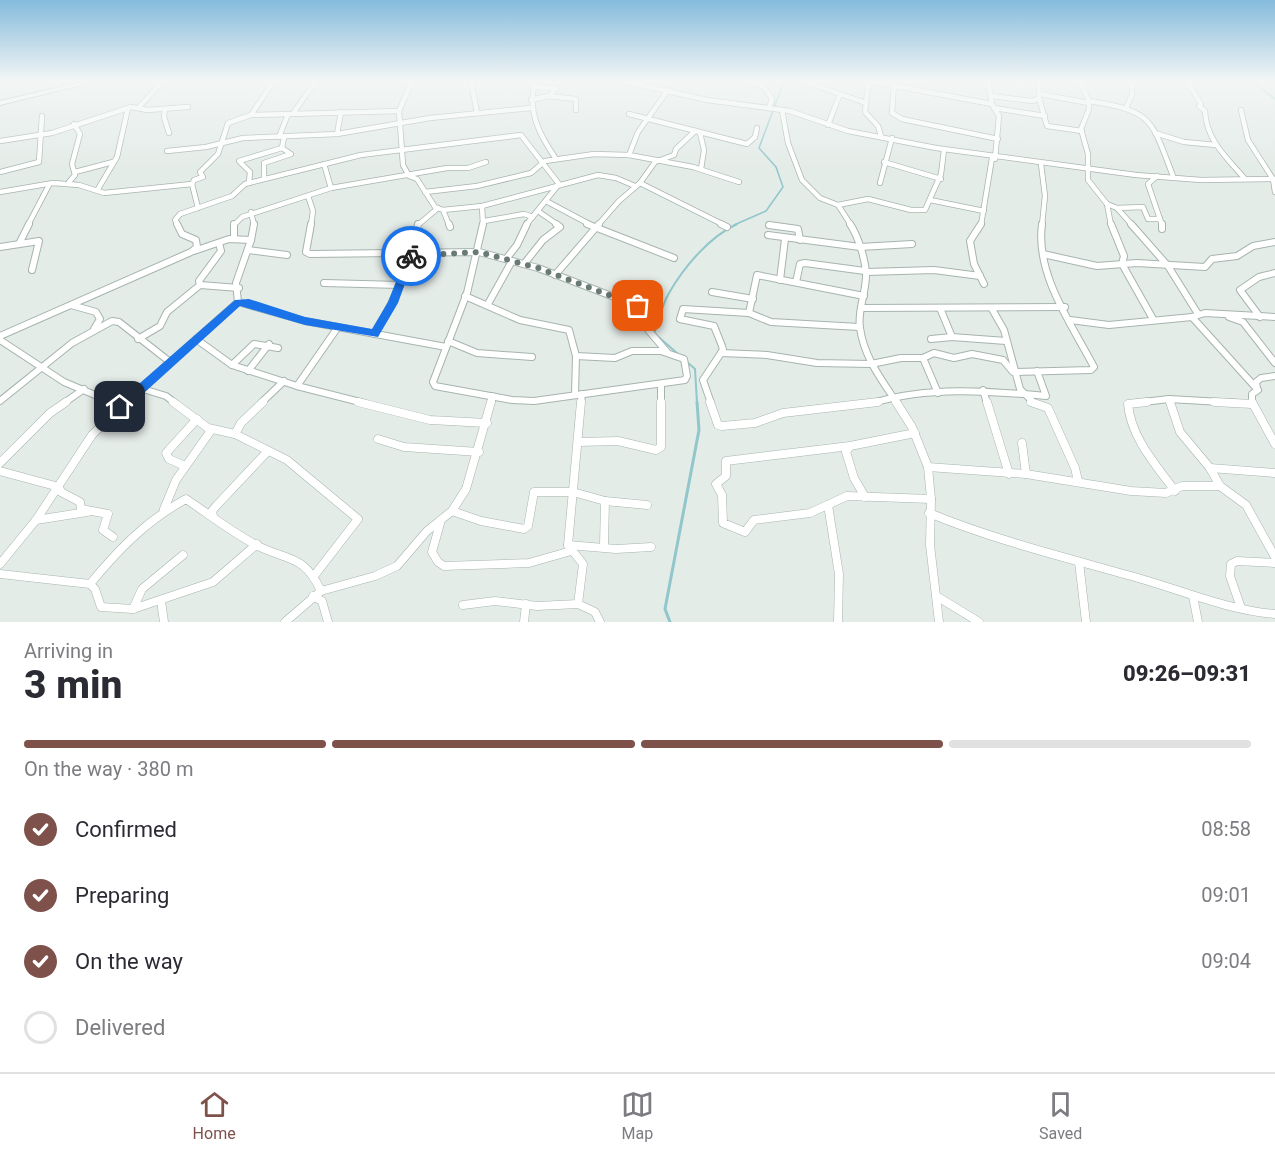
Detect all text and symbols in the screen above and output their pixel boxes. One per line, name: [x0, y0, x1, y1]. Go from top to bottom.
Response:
courier: [381, 226, 441, 286]
icon: bike: [395, 240, 428, 273]
pin: [612, 280, 663, 331]
icon: bag: [621, 289, 654, 322]
pin: [94, 381, 145, 432]
icon: home: [103, 390, 136, 423]
text: Arriving in: [24, 639, 113, 663]
text: 09:26–09:31: [1123, 661, 1251, 686]
text: 3 min: [24, 662, 122, 708]
text: On the way · 380 m: [24, 757, 193, 781]
icon: check: [24, 813, 57, 846]
text: Confirmed: [75, 817, 177, 842]
text: 08:58: [1201, 817, 1251, 841]
icon: check: [24, 879, 57, 912]
text: Preparing: [75, 883, 169, 908]
text: 09:01: [1201, 883, 1251, 907]
icon: check: [24, 945, 57, 978]
text: On the way: [75, 949, 183, 974]
text: 09:04: [1201, 949, 1251, 973]
text: Delivered: [75, 1015, 165, 1040]
tab: Home: [193, 1088, 236, 1143]
tab: Map: [621, 1088, 654, 1143]
tab: Saved: [1039, 1088, 1082, 1143]

